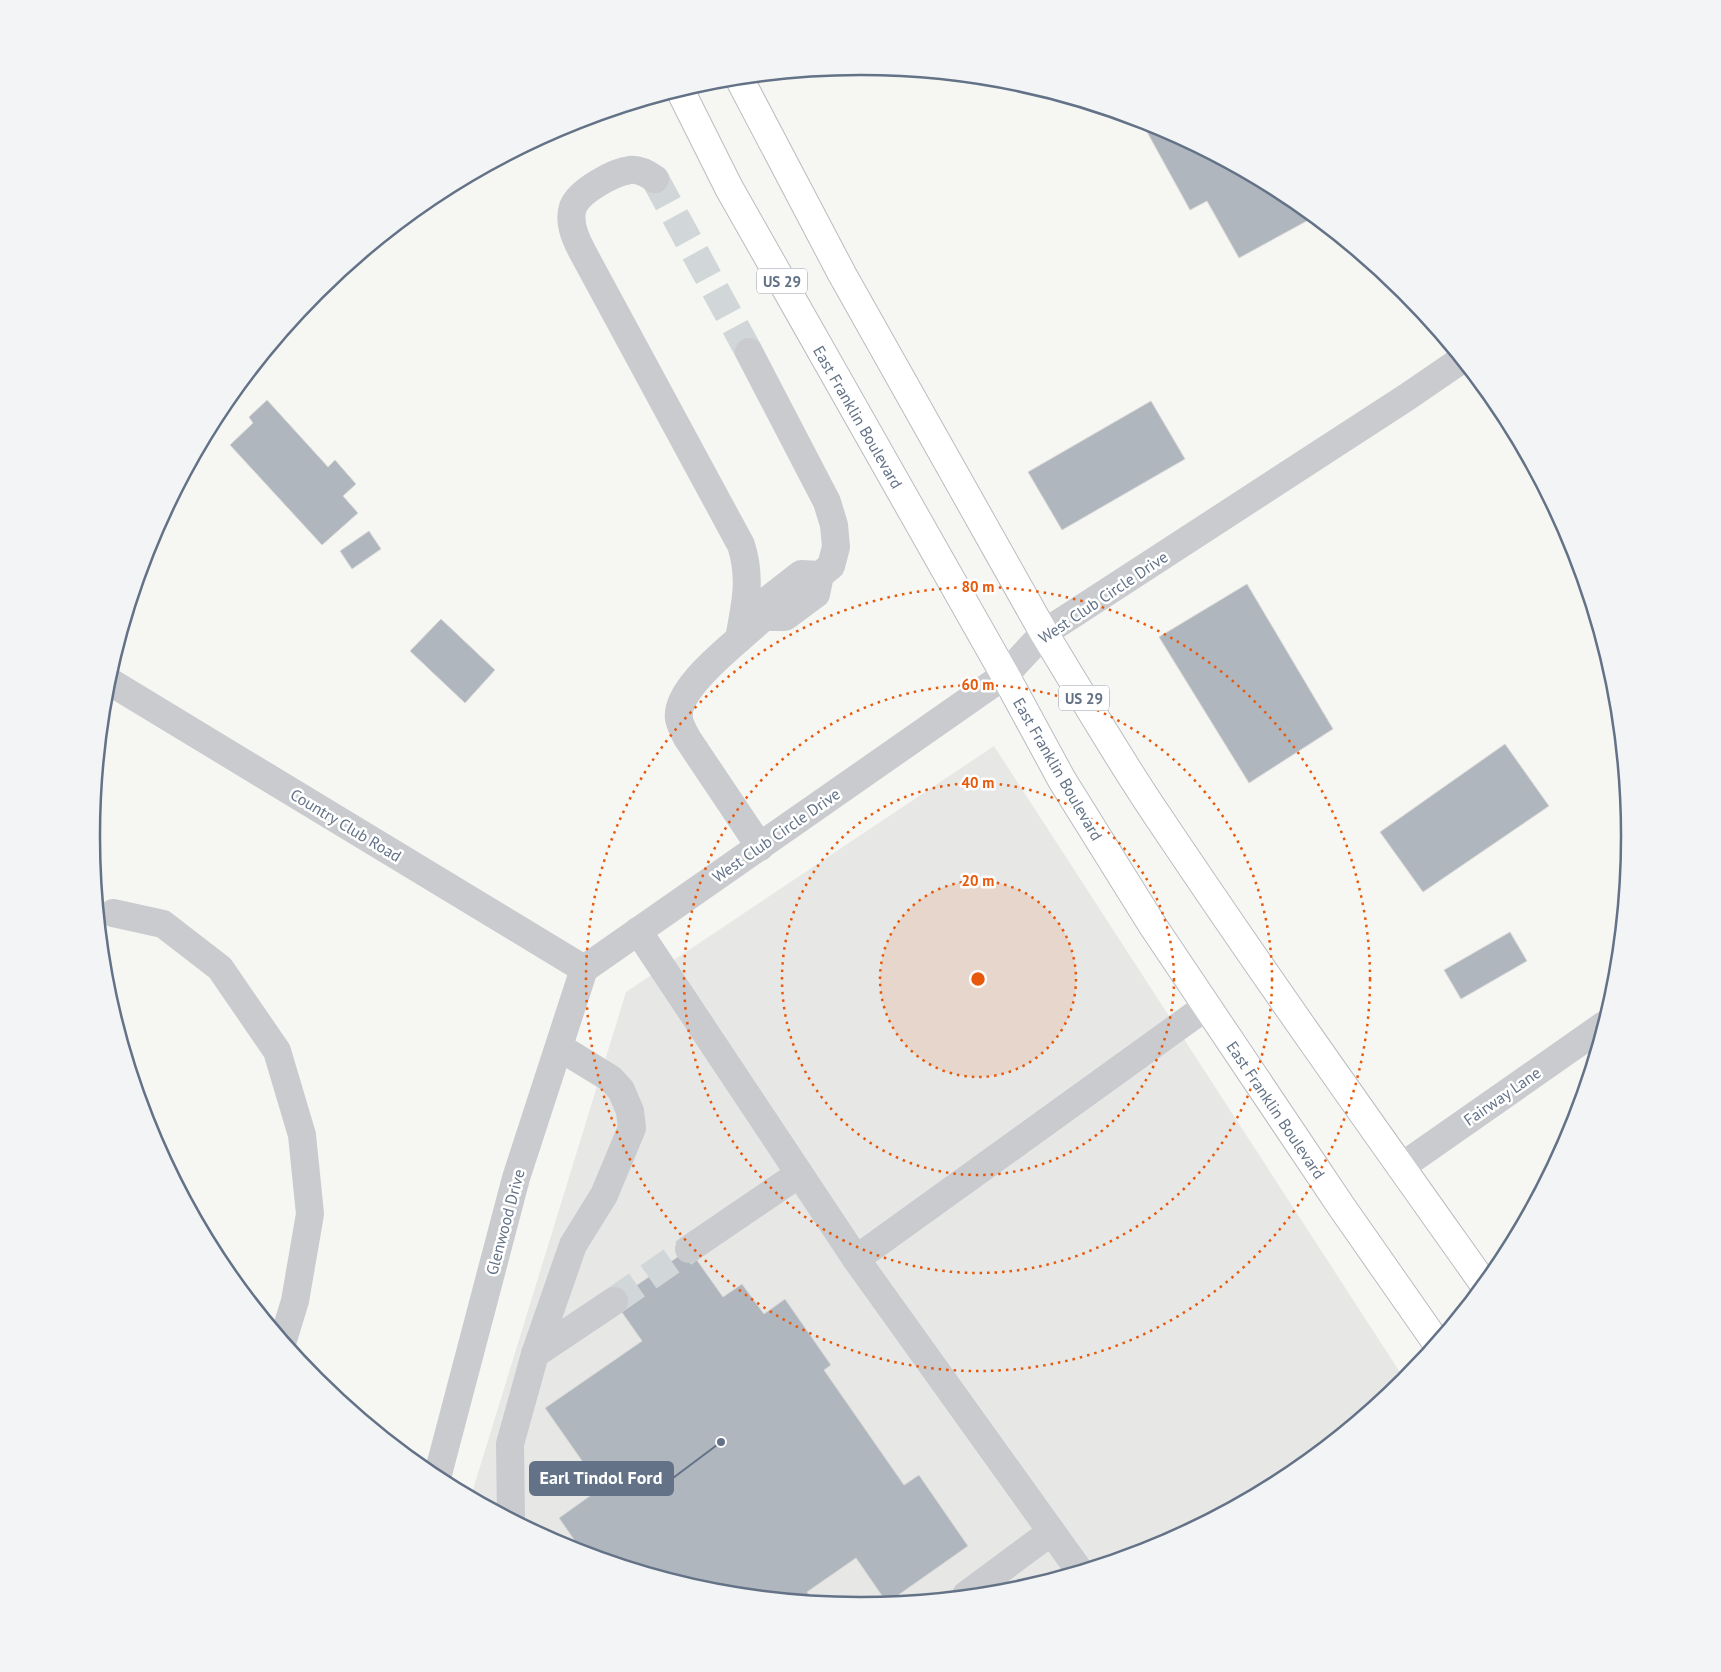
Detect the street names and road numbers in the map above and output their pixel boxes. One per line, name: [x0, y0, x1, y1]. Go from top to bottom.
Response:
road number: US 29: [757, 268, 807, 294]
street label: East Franklin Boulevard: [809, 342, 907, 492]
street label: West Club Circle Drive: [1035, 546, 1171, 648]
road number: US 29: [1059, 686, 1109, 710]
street label: East Franklin Boulevard: [1009, 694, 1107, 844]
street label: West Club Circle Drive: [708, 783, 844, 887]
street label: Country Club Road: [287, 784, 405, 866]
street label: East Franklin Boulevard: [1223, 1037, 1329, 1183]
street label: Fairway Lane: [1460, 1062, 1544, 1130]
street label: Glenwood Drive: [481, 1167, 529, 1277]

